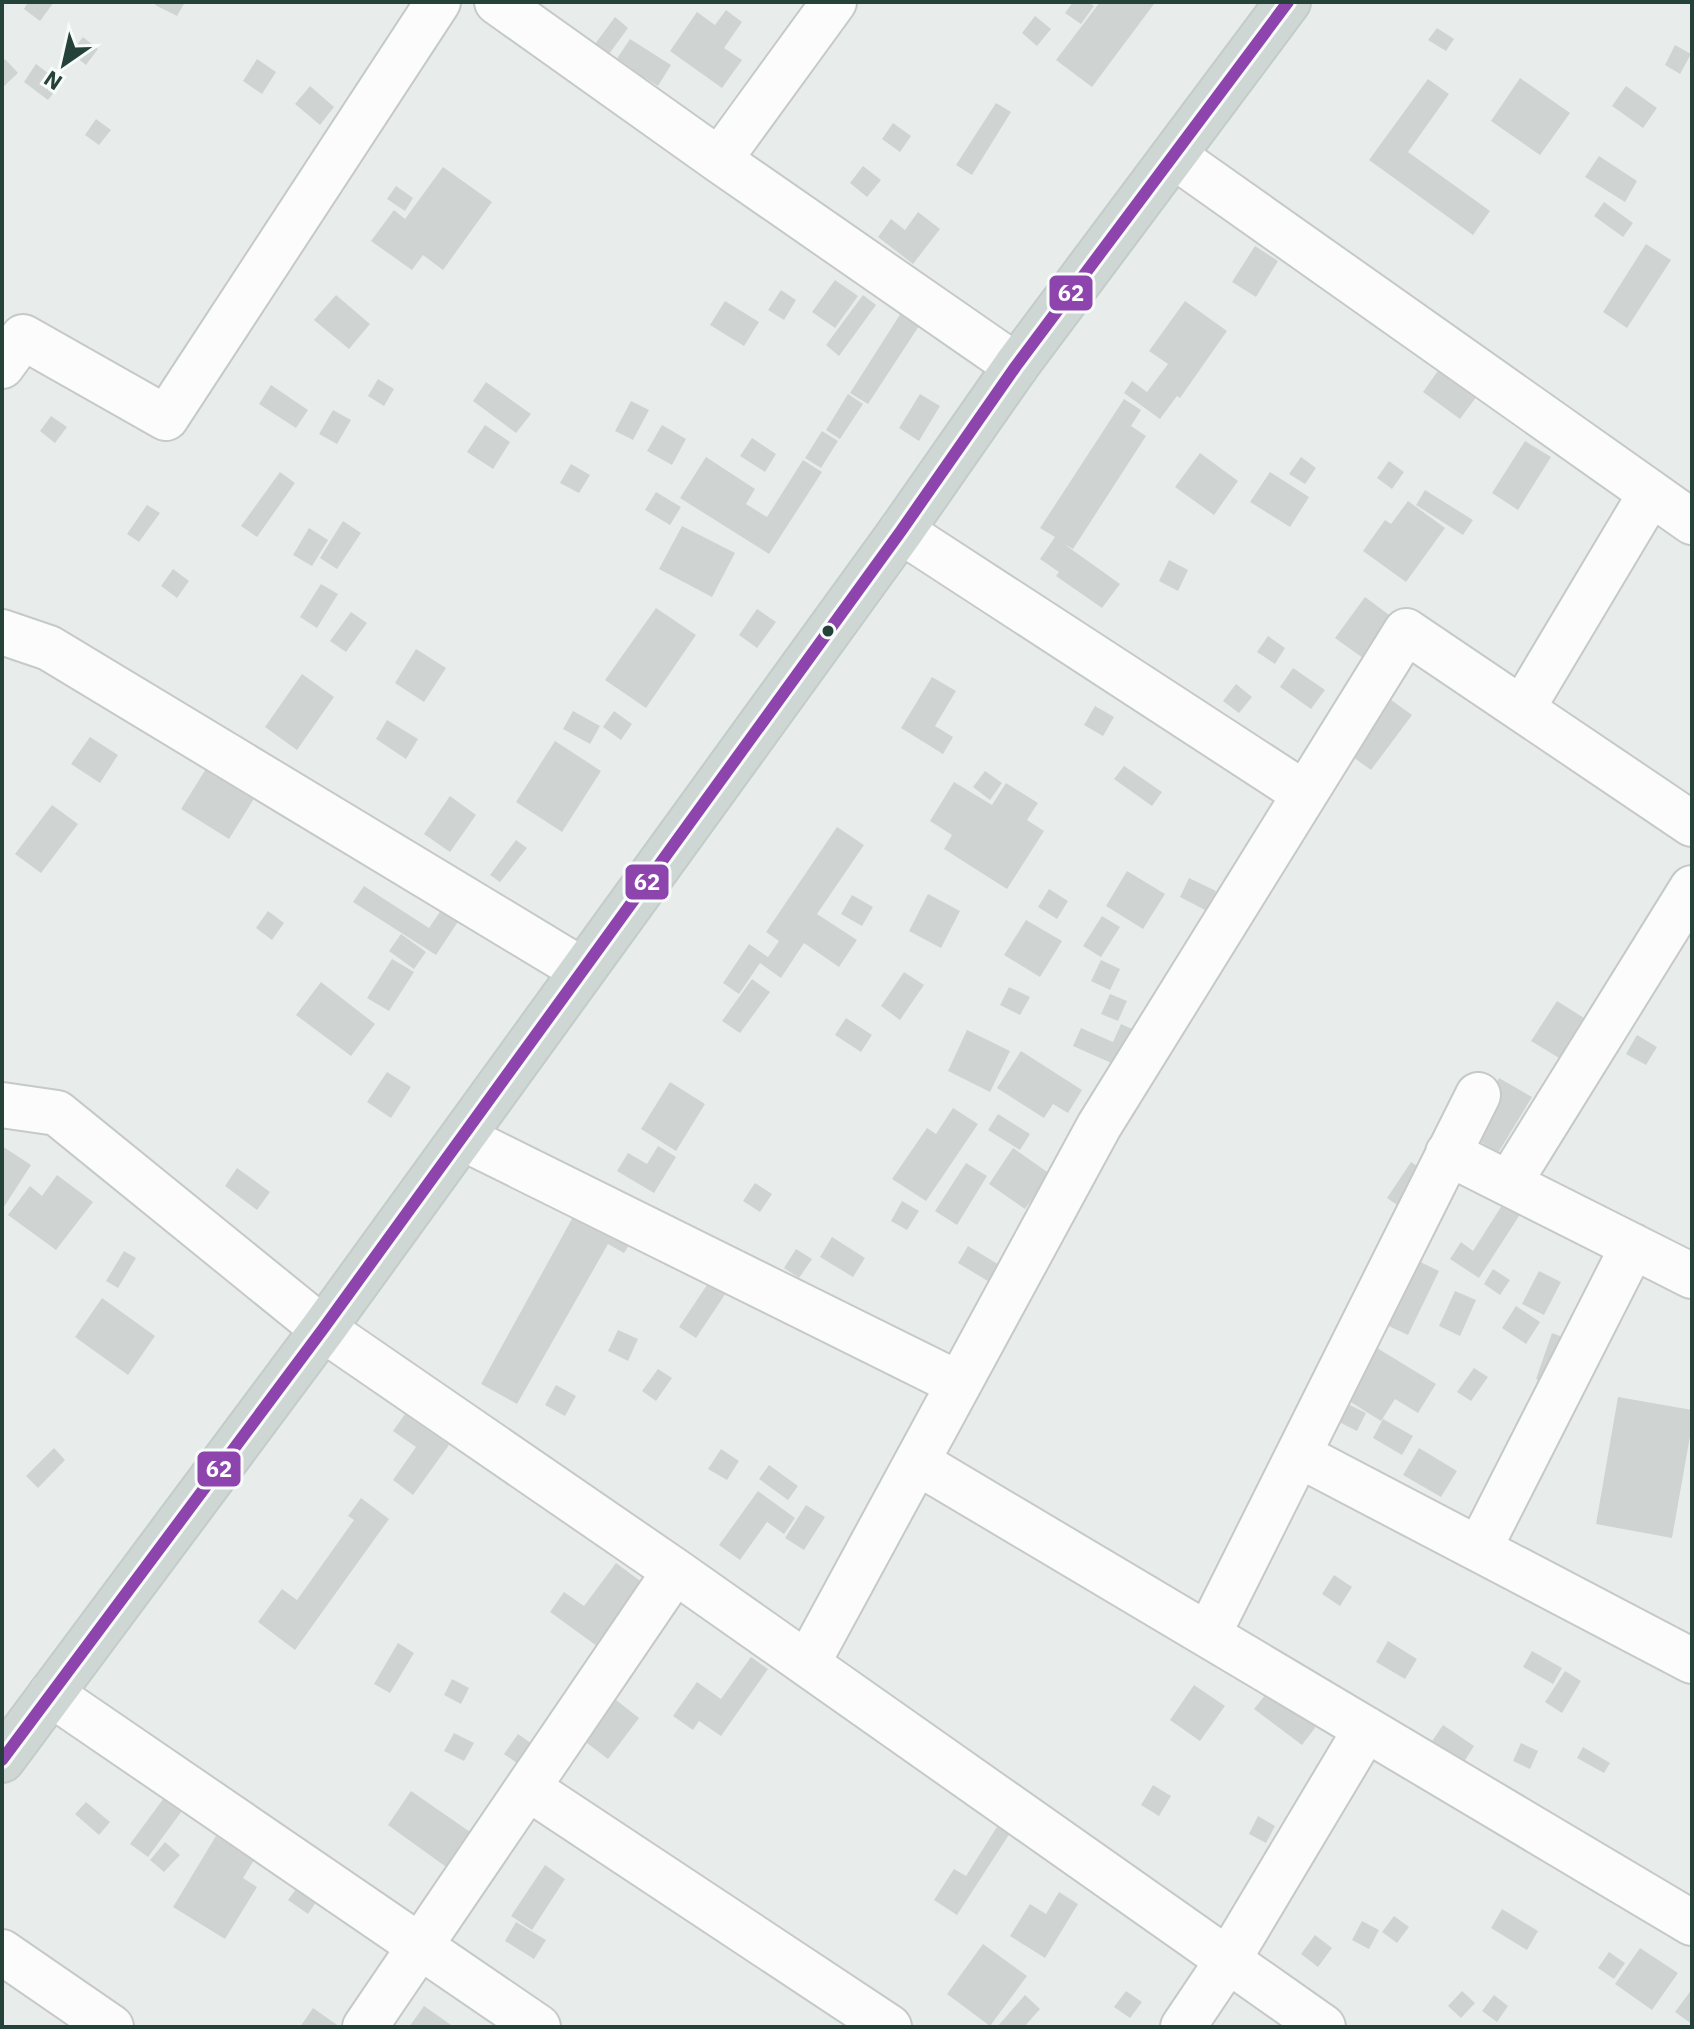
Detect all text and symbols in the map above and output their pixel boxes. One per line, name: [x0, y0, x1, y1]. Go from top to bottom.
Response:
north arrow: [24, 24, 104, 104]
text: N: [38, 65, 67, 97]
line badge: 62: [1048, 274, 1094, 312]
text: 62: [1058, 278, 1084, 307]
unlabelled marker: [820, 623, 836, 639]
line badge: 62: [624, 863, 670, 901]
text: 62: [634, 867, 660, 896]
line badge: 62: [196, 1450, 242, 1488]
text: 62: [206, 1454, 232, 1483]

